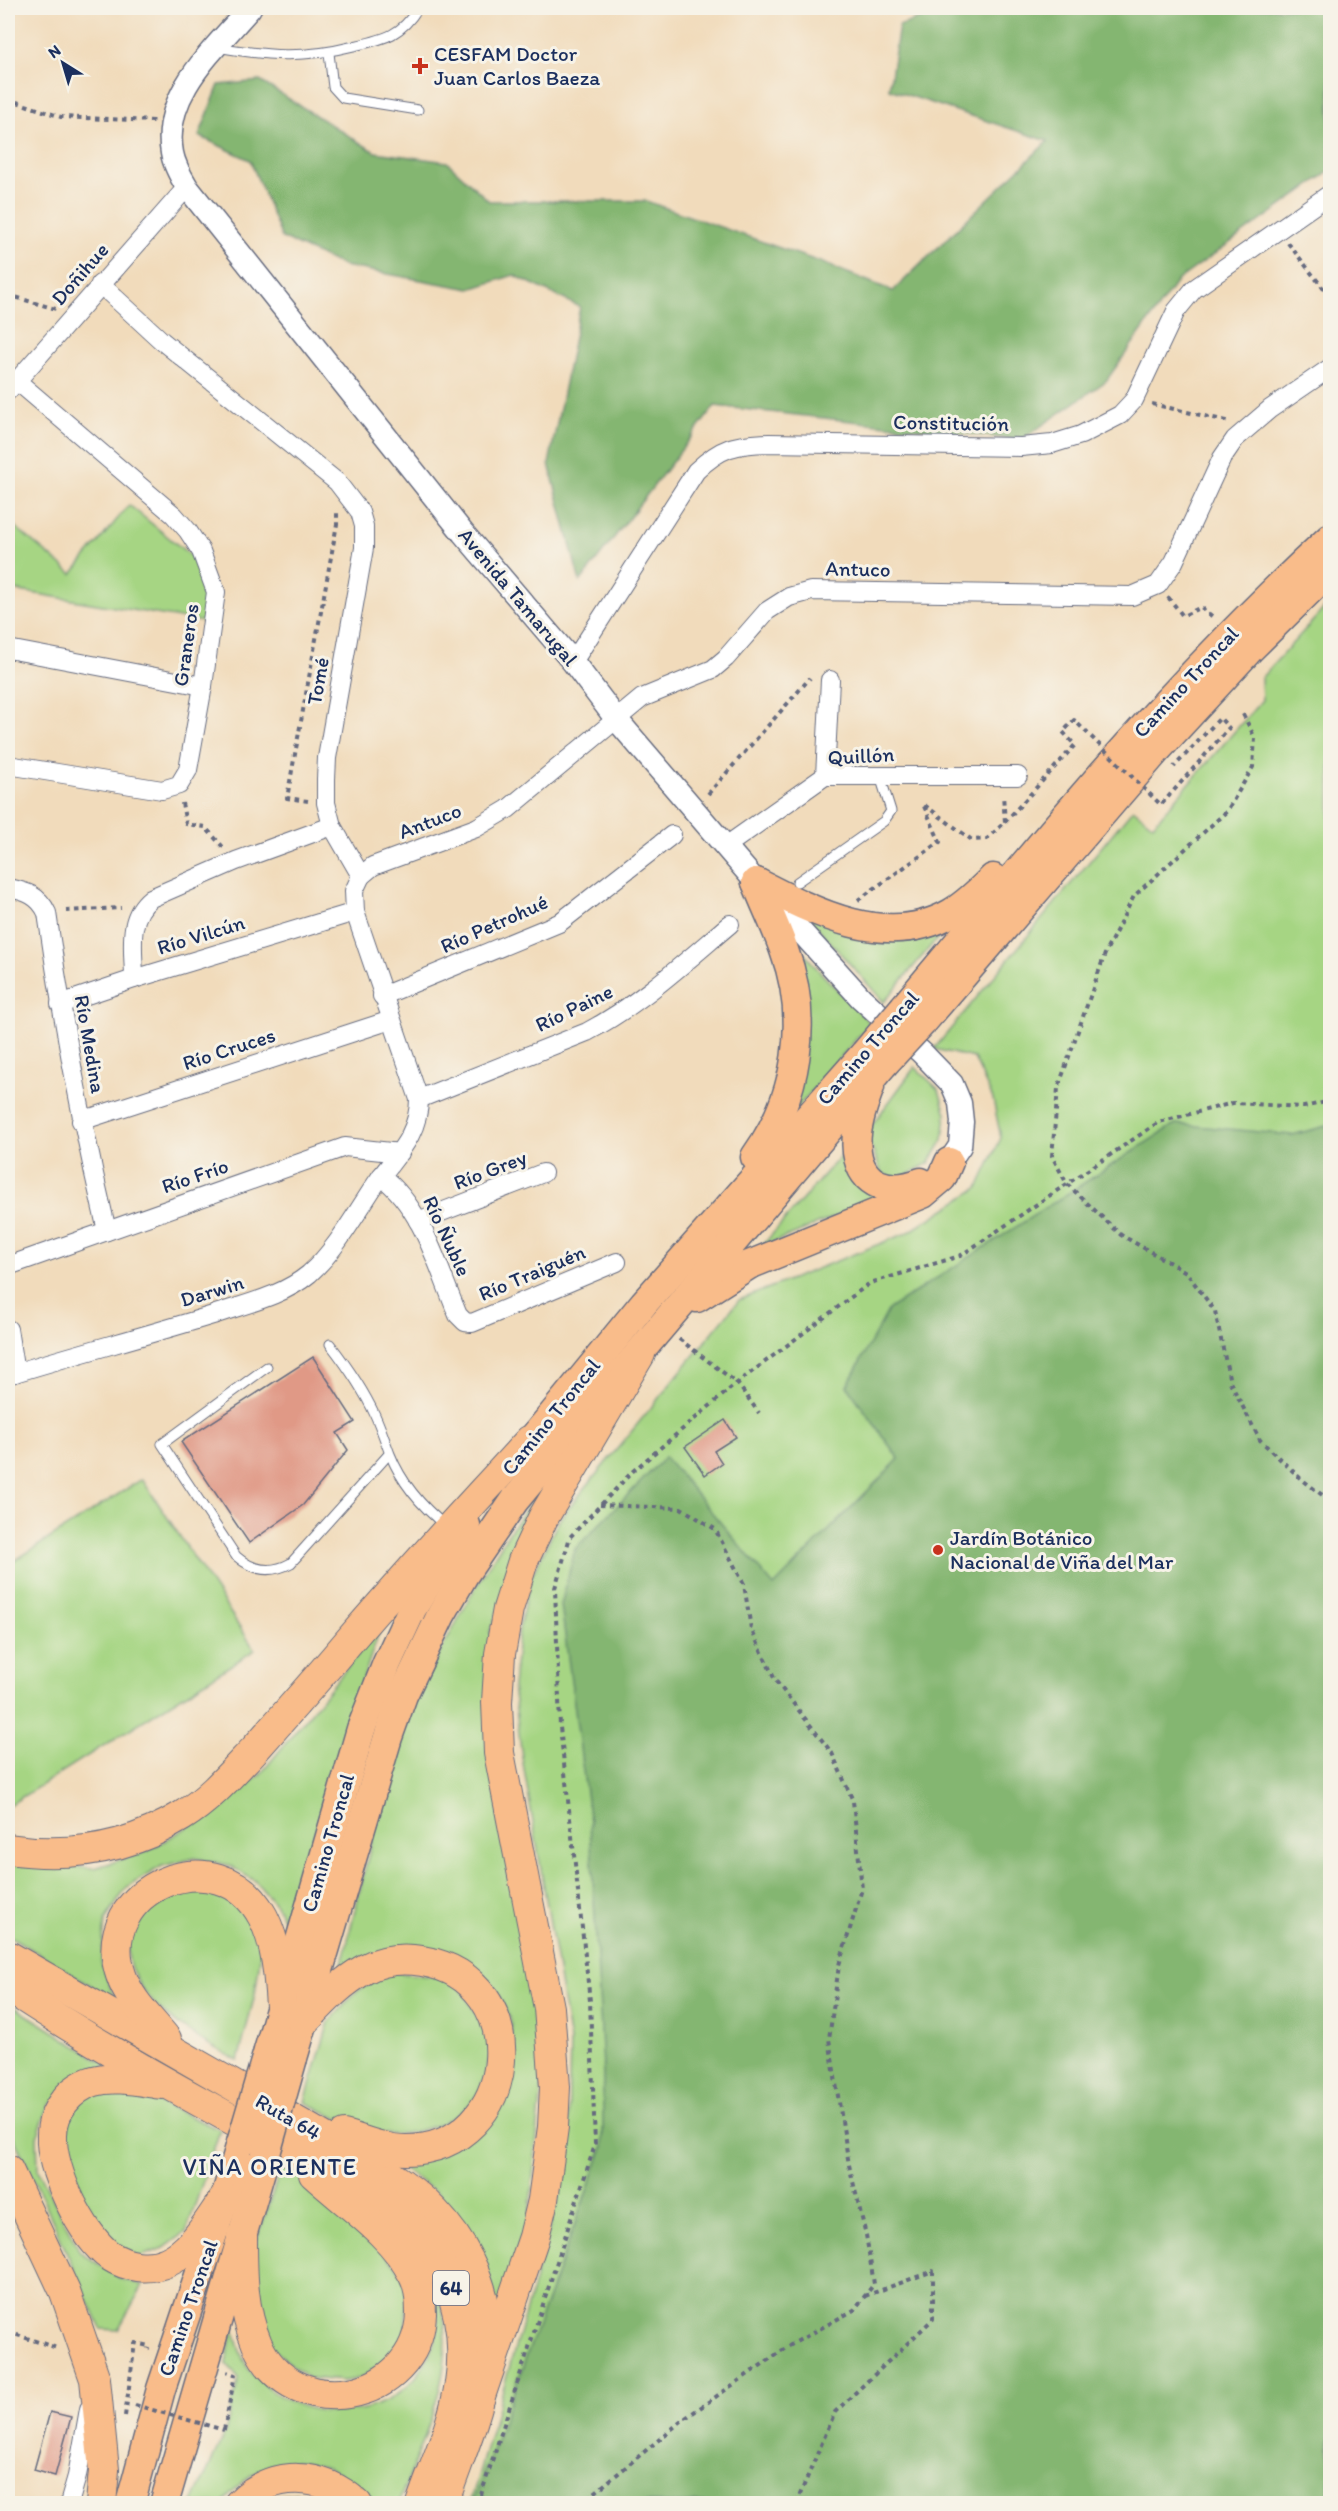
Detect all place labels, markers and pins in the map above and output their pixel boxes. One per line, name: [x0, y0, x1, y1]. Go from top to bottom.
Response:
place label: CESFAM Doctor Juan Carlos Baeza: [434, 41, 600, 90]
marker: CESFAM Doctor Juan Carlos Baeza: [411, 57, 429, 75]
place label: Jardín Botánico Nacional de Viña del Mar: [950, 1525, 1174, 1574]
marker: Jardín Botánico Nacional de Viña del Mar: [931, 1543, 945, 1557]

